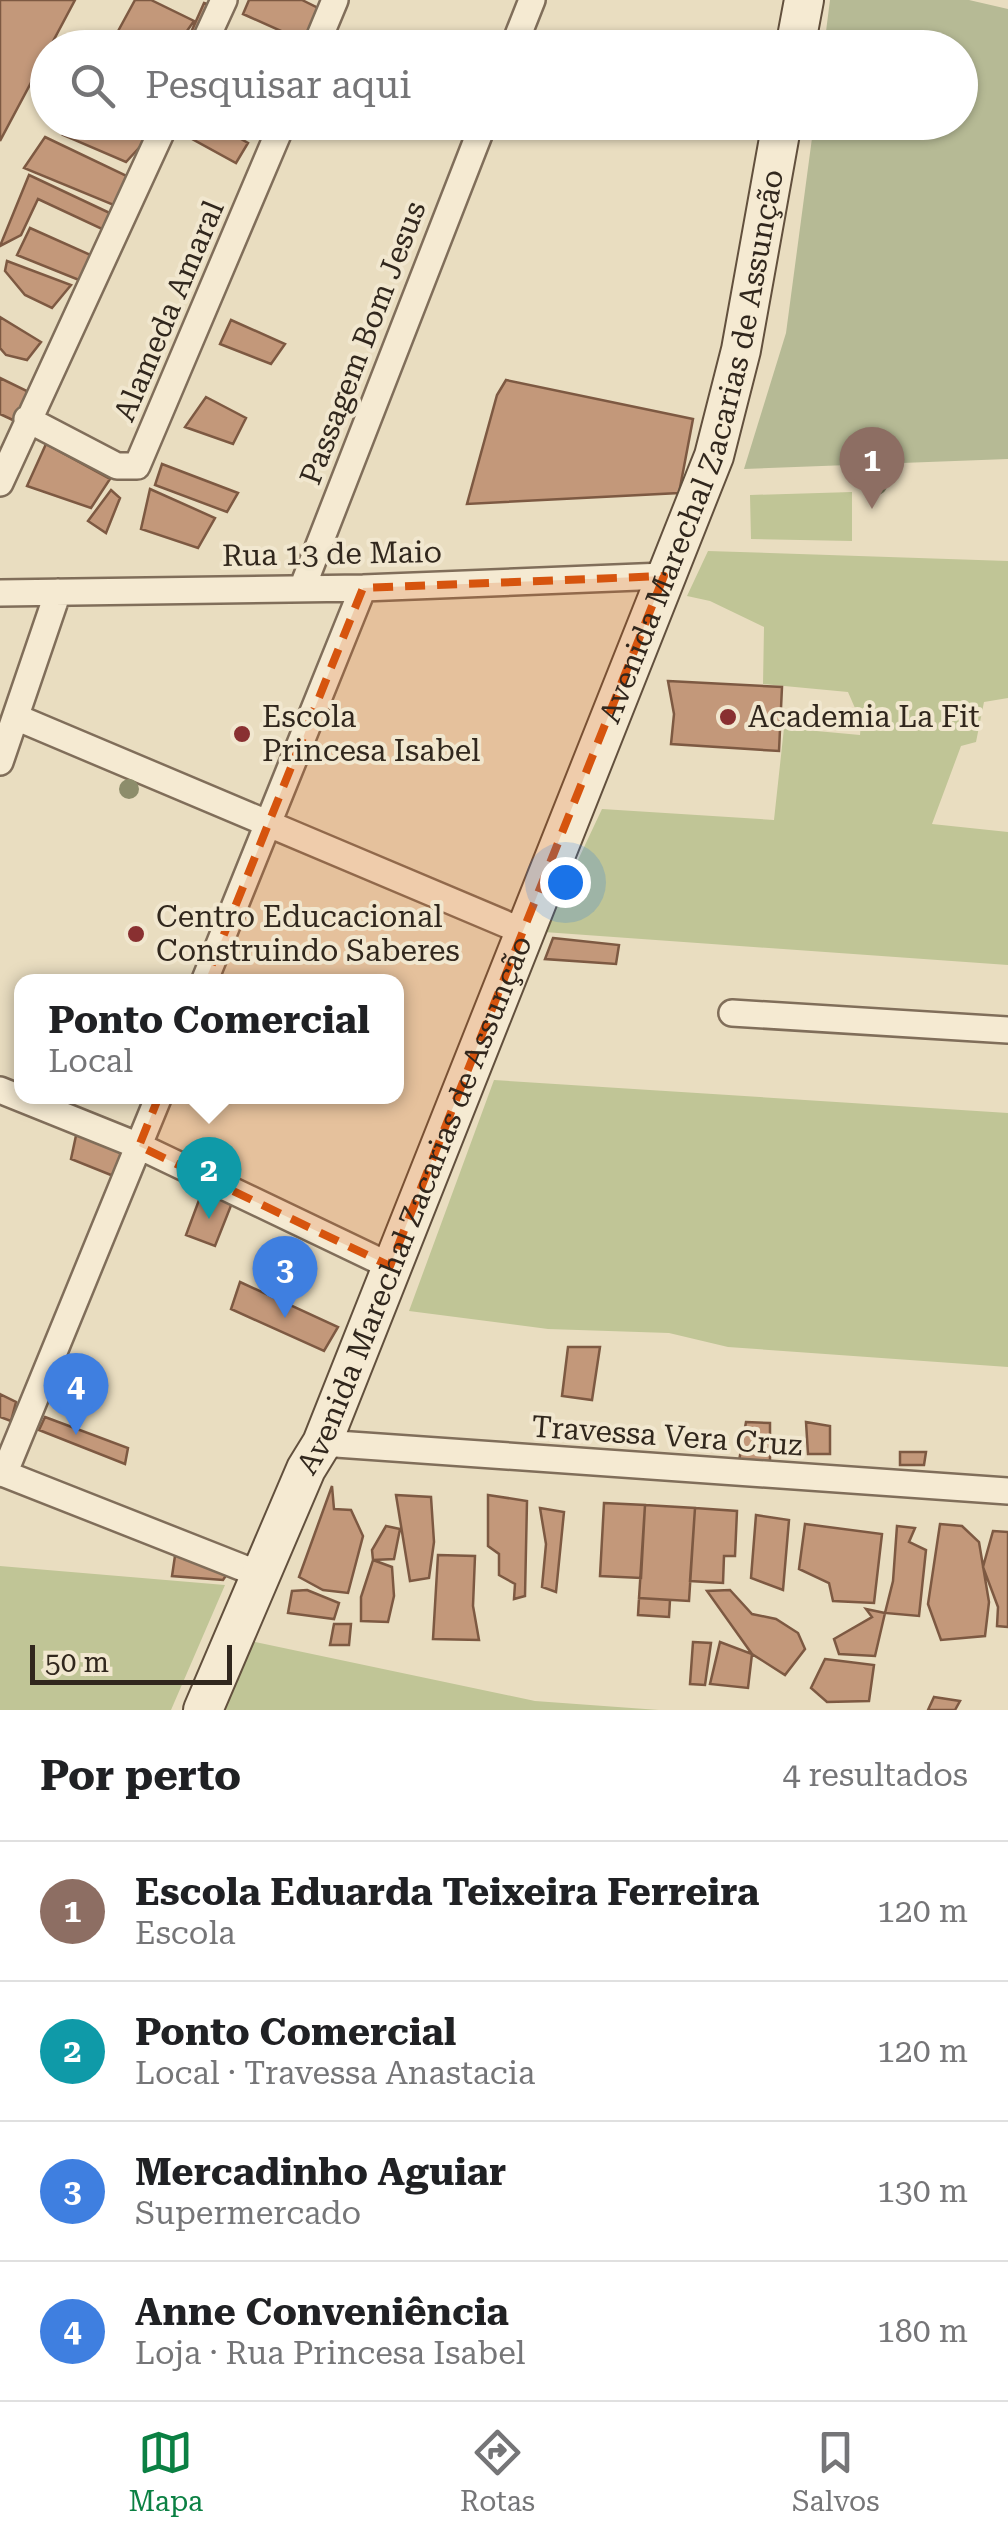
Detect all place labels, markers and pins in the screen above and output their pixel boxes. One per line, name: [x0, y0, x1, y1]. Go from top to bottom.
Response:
pin: 1: [840, 426, 904, 509]
place label: Escola Princesa Isabel: [262, 699, 480, 768]
place label: Academia La Fit: [748, 699, 980, 734]
marker: Academia La Fit: [717, 706, 739, 728]
marker: Escola Princesa Isabel: [231, 723, 253, 745]
place label: Centro Educacional Construindo Saberes: [156, 899, 460, 968]
marker: Centro Educacional Construindo Saberes: [125, 923, 147, 945]
pin: 2: [176, 1136, 242, 1219]
pin: 3: [252, 1236, 318, 1318]
pin: 4: [44, 1352, 108, 1435]

